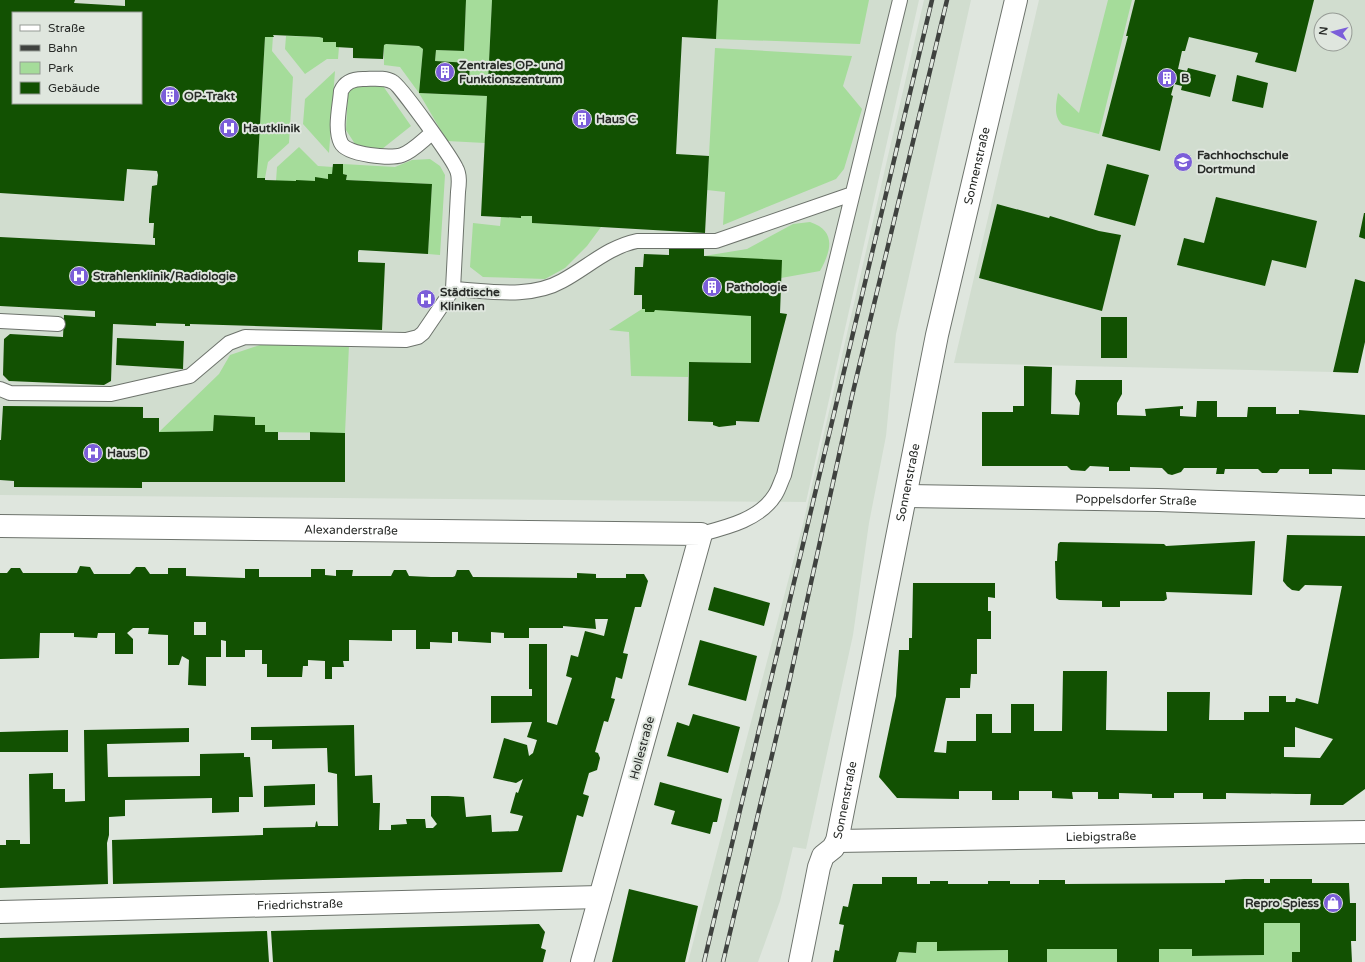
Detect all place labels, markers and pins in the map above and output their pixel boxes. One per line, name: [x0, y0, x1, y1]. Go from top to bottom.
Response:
place label: Zentrales OP- und Funktionszentrum: [459, 58, 563, 86]
building icon: Zentrales OP- und Funktionszentrum: [434, 61, 456, 83]
building icon: B: [1156, 67, 1178, 89]
place label: B: [1181, 71, 1189, 85]
building icon: OP-Trakt: [159, 85, 181, 107]
place label: OP-Trakt: [184, 89, 235, 103]
building icon: Haus C: [571, 108, 593, 130]
place label: Haus C: [596, 112, 637, 126]
hospital icon: Hautklinik: [218, 117, 240, 139]
place label: Hautklinik: [243, 121, 300, 135]
place label: Fachhochschule Dortmund: [1197, 148, 1289, 176]
school or university icon: Fachhochschule Dortmund: [1172, 151, 1194, 173]
hospital icon: Strahlenklinik/Radiologie: [68, 265, 90, 287]
place label: Strahlenklinik/Radiologie: [93, 269, 236, 284]
building icon: Pathologie: [701, 276, 723, 298]
place label: Pathologie: [726, 280, 787, 295]
place label: Städtische Kliniken: [440, 285, 500, 313]
hospital icon: Städtische Kliniken: [415, 288, 437, 310]
hospital icon: Haus D: [82, 442, 104, 464]
place label: Haus D: [107, 446, 148, 460]
shop icon: Repro Spiess: [1322, 892, 1344, 914]
place label: Repro Spiess: [1245, 896, 1319, 911]

